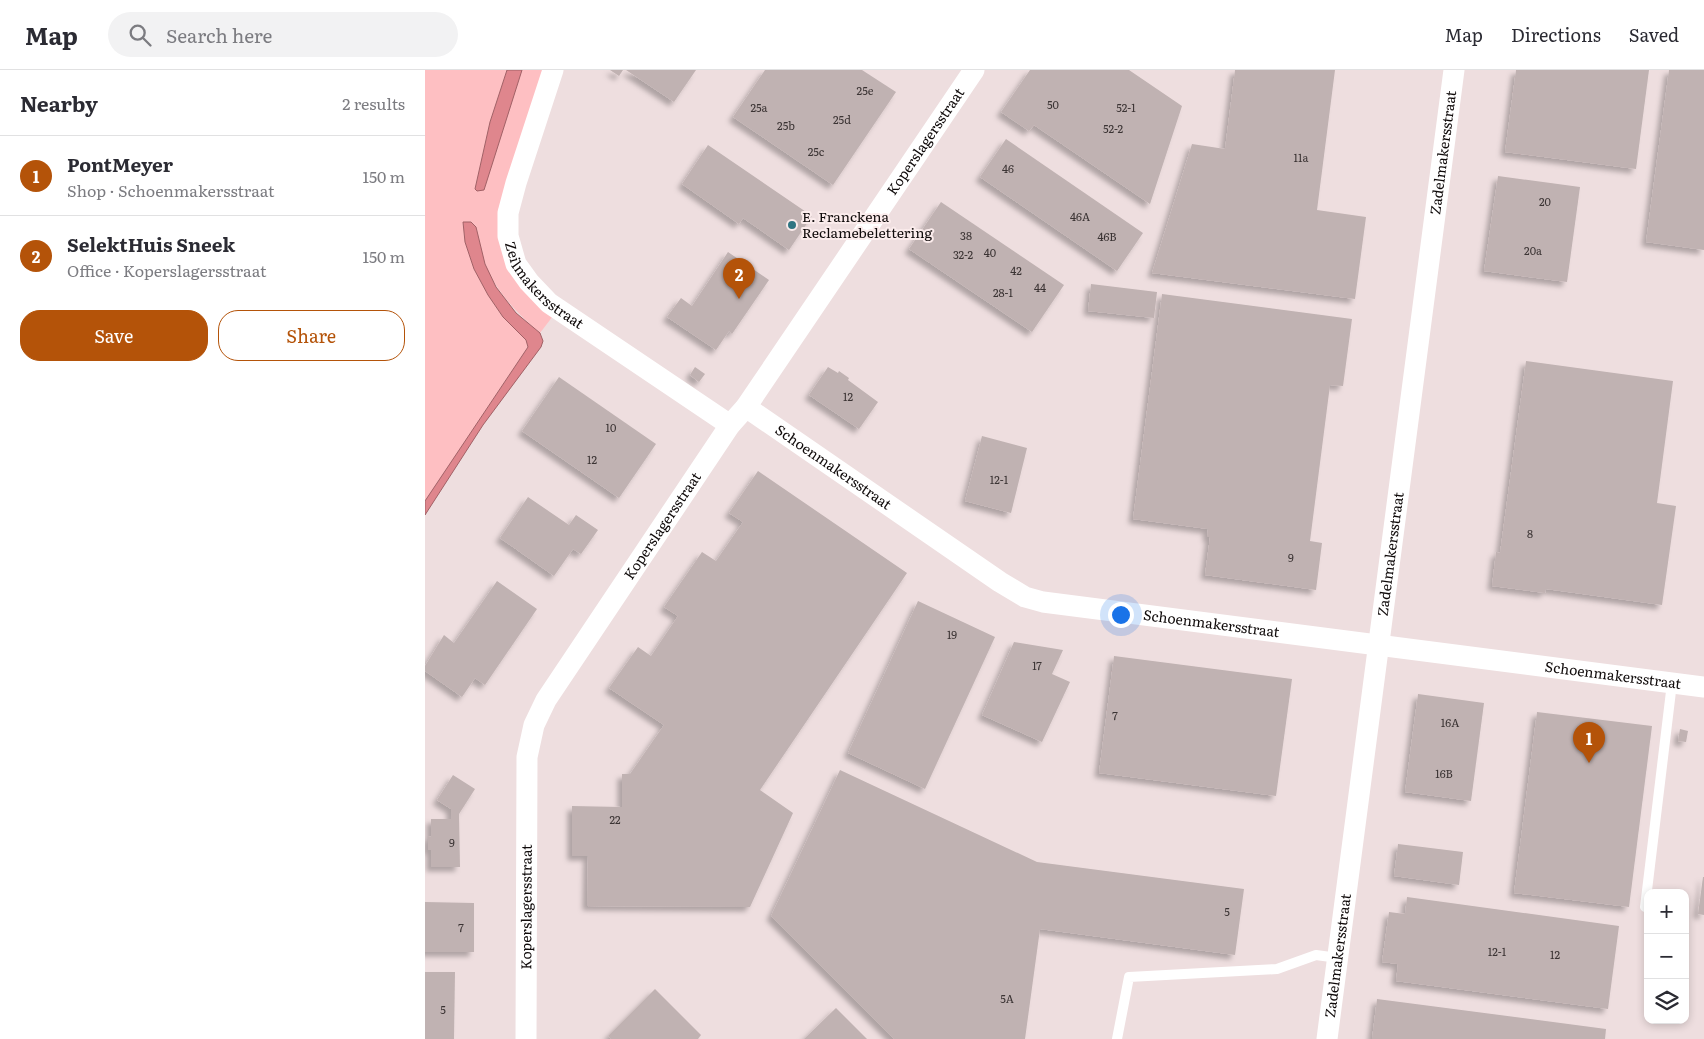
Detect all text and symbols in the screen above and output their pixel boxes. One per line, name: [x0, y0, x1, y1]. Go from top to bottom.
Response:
search box: [108, 12, 458, 57]
text: Map: [25, 17, 78, 52]
icon: search: [126, 21, 154, 49]
text: Search here: [166, 21, 272, 49]
text: Map: [1445, 21, 1483, 48]
text: Directions: [1511, 21, 1601, 48]
text: Saved: [1629, 21, 1679, 48]
house number: 25e: [857, 82, 874, 98]
street label: Koperslagersstraat: [881, 83, 968, 199]
text: Nearby: [20, 87, 98, 118]
street label: Zadelmakersstraat: [1424, 89, 1460, 216]
text: 2 results: [342, 91, 405, 115]
house number: 50: [1047, 96, 1059, 112]
house number: 25a: [750, 99, 768, 115]
house number: 52-1: [1116, 99, 1136, 115]
house number: 25d: [833, 111, 851, 127]
house number: 25b: [777, 117, 795, 133]
house number: 52-2: [1103, 120, 1123, 136]
house number: 25c: [808, 143, 825, 159]
house number: 11a: [1294, 149, 1309, 165]
text: PontMeyer: [67, 150, 173, 178]
house number: 46: [1002, 160, 1014, 176]
text: 1: [33, 164, 39, 188]
text: 150 m: [362, 164, 405, 188]
text: Shop · Schoenmakersstraat: [67, 178, 274, 202]
house number: 20: [1539, 193, 1551, 209]
place label: E. Franckena Reclamebelettering: [802, 206, 932, 242]
house number: 46A: [1070, 208, 1090, 224]
marker: E. Franckena Reclamebelettering: [786, 219, 798, 231]
house number: 38: [960, 227, 972, 243]
house number: 46B: [1097, 228, 1117, 244]
text: SelektHuis Sneek: [67, 230, 235, 258]
street label: Zeilmakersstraat: [501, 239, 588, 333]
house number: 20a: [1524, 242, 1542, 258]
text: 2: [32, 244, 40, 268]
text: 150 m: [362, 244, 405, 268]
house number: 40: [984, 244, 996, 260]
house number: 32-2: [953, 246, 974, 262]
text: Office · Koperslagersstraat: [67, 258, 266, 282]
pin: 2: [723, 258, 755, 299]
house number: 42: [1010, 262, 1022, 278]
house number: 44: [1034, 279, 1046, 295]
house number: 28-1: [993, 284, 1014, 300]
button: Save: [20, 310, 208, 361]
button: Share: [218, 310, 405, 361]
house number: 12: [843, 388, 853, 404]
house number: 10: [606, 419, 616, 435]
street label: Schoenmakersstraat: [772, 419, 896, 514]
house number: 12: [587, 451, 597, 467]
street label: Koperslagersstraat: [618, 467, 705, 583]
house number: 12-1: [990, 471, 1009, 487]
street label: Zadelmakersstraat: [1372, 490, 1408, 617]
house number: 8: [1527, 525, 1533, 541]
house number: 9: [1288, 549, 1294, 565]
your location: [1108, 602, 1134, 628]
street label: Schoenmakersstraat: [1142, 604, 1281, 641]
house number: 19: [947, 626, 957, 642]
street label: Schoenmakersstraat: [1544, 656, 1683, 693]
house number: 17: [1032, 657, 1042, 673]
house number: 7: [1112, 707, 1118, 723]
house number: 16A: [1441, 714, 1459, 730]
pin: 1: [1573, 722, 1605, 763]
house number: 16B: [1435, 765, 1453, 781]
house number: 22: [609, 811, 621, 827]
house number: 9: [449, 834, 455, 850]
street label: Koperslagersstraat: [515, 844, 536, 970]
map controls: [1644, 889, 1689, 1024]
button: +: [1644, 889, 1689, 934]
street label: Zadelmakersstraat: [1319, 892, 1355, 1019]
house number: 5: [1224, 903, 1230, 919]
house number: 7: [458, 919, 464, 935]
button: −: [1644, 934, 1689, 979]
house number: 12-1: [1488, 943, 1507, 959]
house number: 12: [1550, 946, 1560, 962]
button: layers: [1644, 979, 1689, 1024]
house number: 5A: [1000, 990, 1014, 1006]
house number: 5: [440, 1001, 446, 1017]

